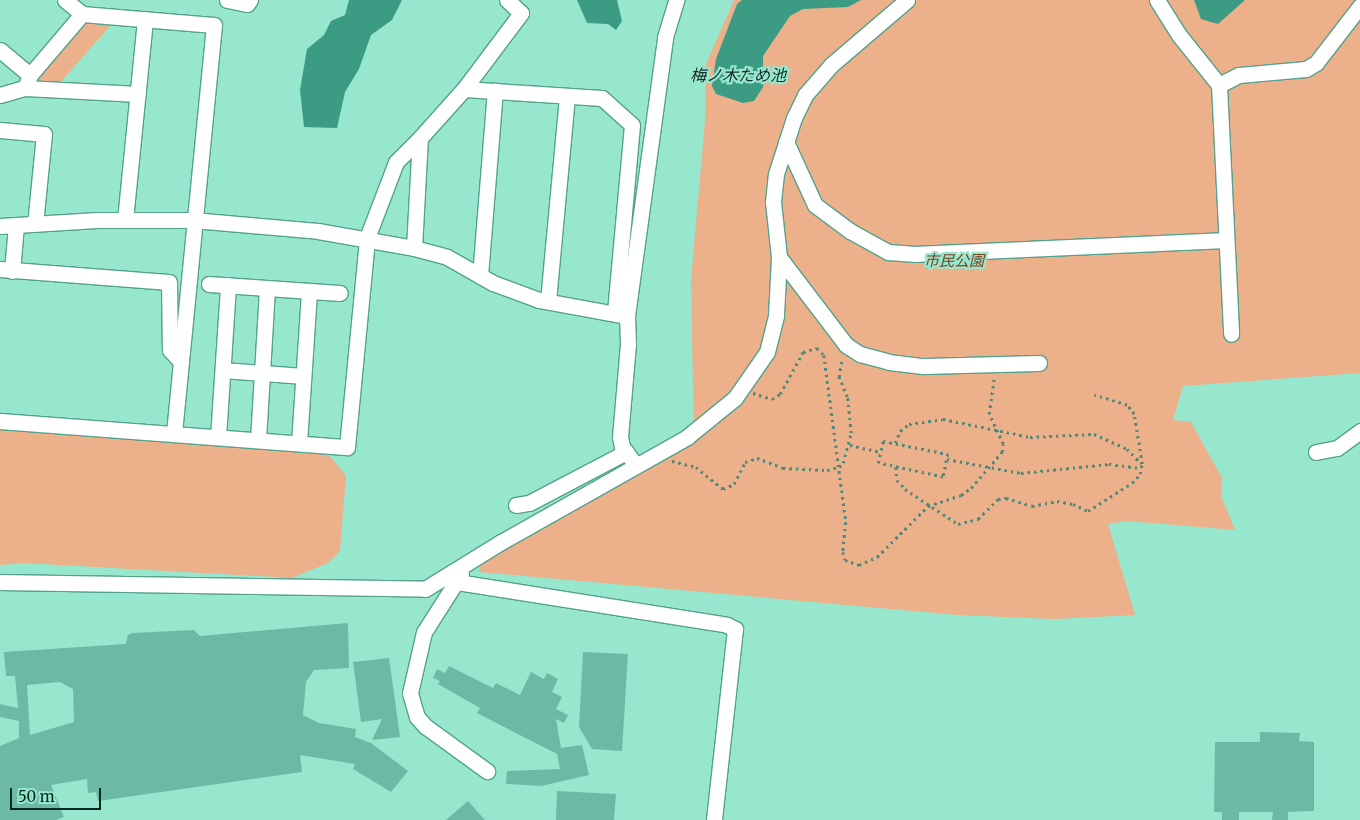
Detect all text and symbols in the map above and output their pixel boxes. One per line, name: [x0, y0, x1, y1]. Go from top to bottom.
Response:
water label: 梅ノ木ため池: [690, 65, 786, 85]
park label: 市民公園: [924, 252, 984, 270]
scale bar: [12, 778, 104, 810]
text: 50 m: [18, 787, 55, 806]

